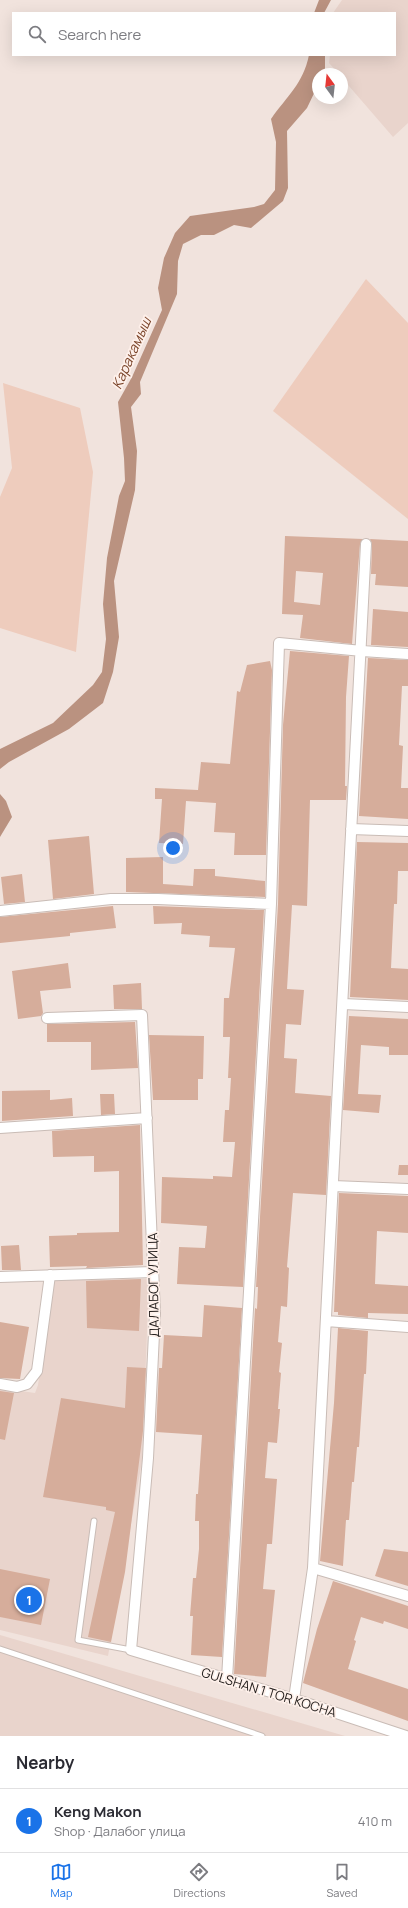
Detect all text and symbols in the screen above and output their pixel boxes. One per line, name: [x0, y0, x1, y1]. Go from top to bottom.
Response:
search box: [12, 12, 396, 56]
icon: search: [26, 23, 48, 45]
text: Search here: [58, 24, 141, 45]
north arrow: [312, 68, 348, 104]
water label: Каракамыш: [107, 313, 156, 392]
your location: [163, 838, 183, 858]
street label: ДАЛАБОГ УЛИЦА: [143, 1232, 163, 1338]
pin: 1: [16, 1585, 42, 1615]
street label: GULSHAN 1 TOR KOCHA: [199, 1663, 339, 1721]
text: Nearby: [16, 1751, 74, 1774]
text: Keng Makon: [54, 1801, 142, 1822]
text: 1: [26, 1812, 32, 1830]
text: 410 m: [358, 1812, 392, 1830]
text: Shop · Далабог улица: [54, 1822, 185, 1840]
tab: Map: [50, 1861, 72, 1900]
tab: Directions: [173, 1861, 226, 1900]
tab: Saved: [327, 1861, 358, 1900]

